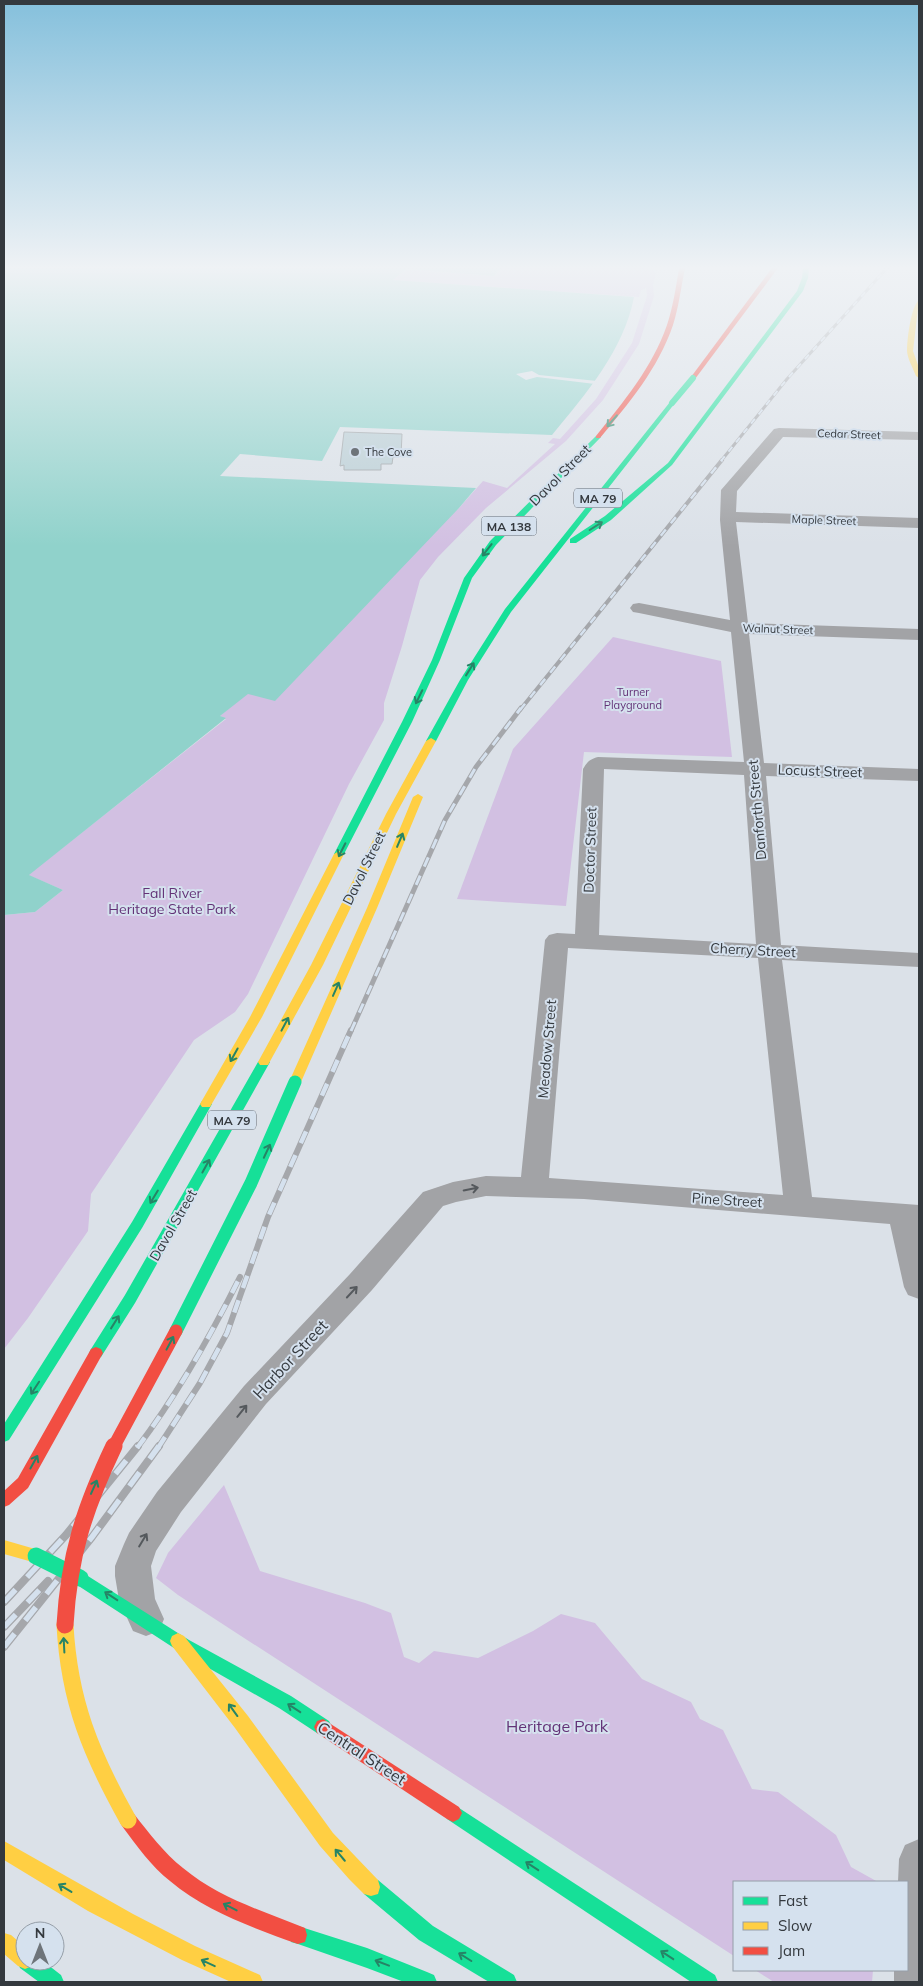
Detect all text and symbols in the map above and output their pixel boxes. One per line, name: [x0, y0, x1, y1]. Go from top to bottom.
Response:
one-way arrow: [606, 415, 618, 428]
street label: Cedar Street: [817, 426, 881, 442]
street label: Davol Street: [525, 440, 595, 510]
place label: The Cove: [365, 445, 412, 459]
marker: The Cove: [349, 446, 361, 458]
road number: MA 79: [574, 488, 622, 508]
street label: Maple Street: [792, 512, 857, 528]
road number: MA 138: [482, 516, 536, 536]
one-way arrow: [588, 521, 602, 531]
one-way arrow: [482, 544, 493, 557]
street label: Walnut Street: [742, 621, 814, 637]
one-way arrow: [465, 662, 476, 676]
park label: Turner Playground: [604, 685, 662, 712]
one-way arrow: [414, 689, 423, 704]
street label: Danforth Street: [744, 759, 770, 861]
street label: Locust Street: [777, 761, 863, 781]
street label: Doctor Street: [580, 807, 600, 893]
street label: Davol Street: [338, 828, 390, 908]
one-way arrow: [396, 833, 405, 848]
one-way arrow: [337, 842, 346, 857]
park label: Fall River Heritage State Park: [108, 884, 236, 918]
street label: Cherry Street: [710, 939, 796, 961]
one-way arrow: [331, 982, 341, 997]
street label: Meadow Street: [534, 999, 560, 1099]
one-way arrow: [280, 1017, 290, 1032]
one-way arrow: [228, 1048, 238, 1062]
road number: MA 79: [208, 1110, 256, 1130]
one-way arrow: [262, 1144, 272, 1159]
one-way arrow: [201, 1159, 211, 1174]
one-way arrow: [463, 1184, 479, 1193]
street label: Davol Street: [145, 1186, 201, 1264]
one-way arrow: [148, 1189, 158, 1203]
street label: Pine Street: [691, 1189, 763, 1211]
one-way arrow: [346, 1285, 358, 1298]
one-way arrow: [111, 1315, 121, 1329]
street label: Harbor Street: [248, 1315, 332, 1403]
one-way arrow: [166, 1336, 175, 1351]
one-way arrow: [29, 1381, 39, 1395]
one-way arrow: [237, 1405, 248, 1418]
one-way arrow: [29, 1455, 39, 1470]
one-way arrow: [90, 1480, 100, 1495]
one-way arrow: [139, 1534, 149, 1548]
one-way arrow: [104, 1591, 118, 1601]
one-way arrow: [60, 1637, 69, 1653]
one-way arrow: [228, 1703, 238, 1717]
one-way arrow: [287, 1703, 301, 1714]
park label: Heritage Park: [506, 1716, 609, 1736]
street label: Central Street: [314, 1717, 410, 1789]
one-way arrow: [334, 1848, 346, 1861]
one-way arrow: [525, 1860, 539, 1870]
legend: [733, 1881, 908, 1971]
one-way arrow: [58, 1882, 72, 1892]
text: Fast: [778, 1891, 808, 1910]
one-way arrow: [223, 1902, 238, 1911]
text: Slow: [778, 1916, 812, 1935]
north arrow: [15, 1921, 65, 1971]
text: N: [35, 1924, 45, 1942]
text: Jam: [778, 1941, 805, 1960]
one-way arrow: [661, 1950, 675, 1960]
one-way arrow: [458, 1952, 472, 1962]
one-way arrow: [201, 1958, 216, 1968]
one-way arrow: [375, 1958, 390, 1967]

